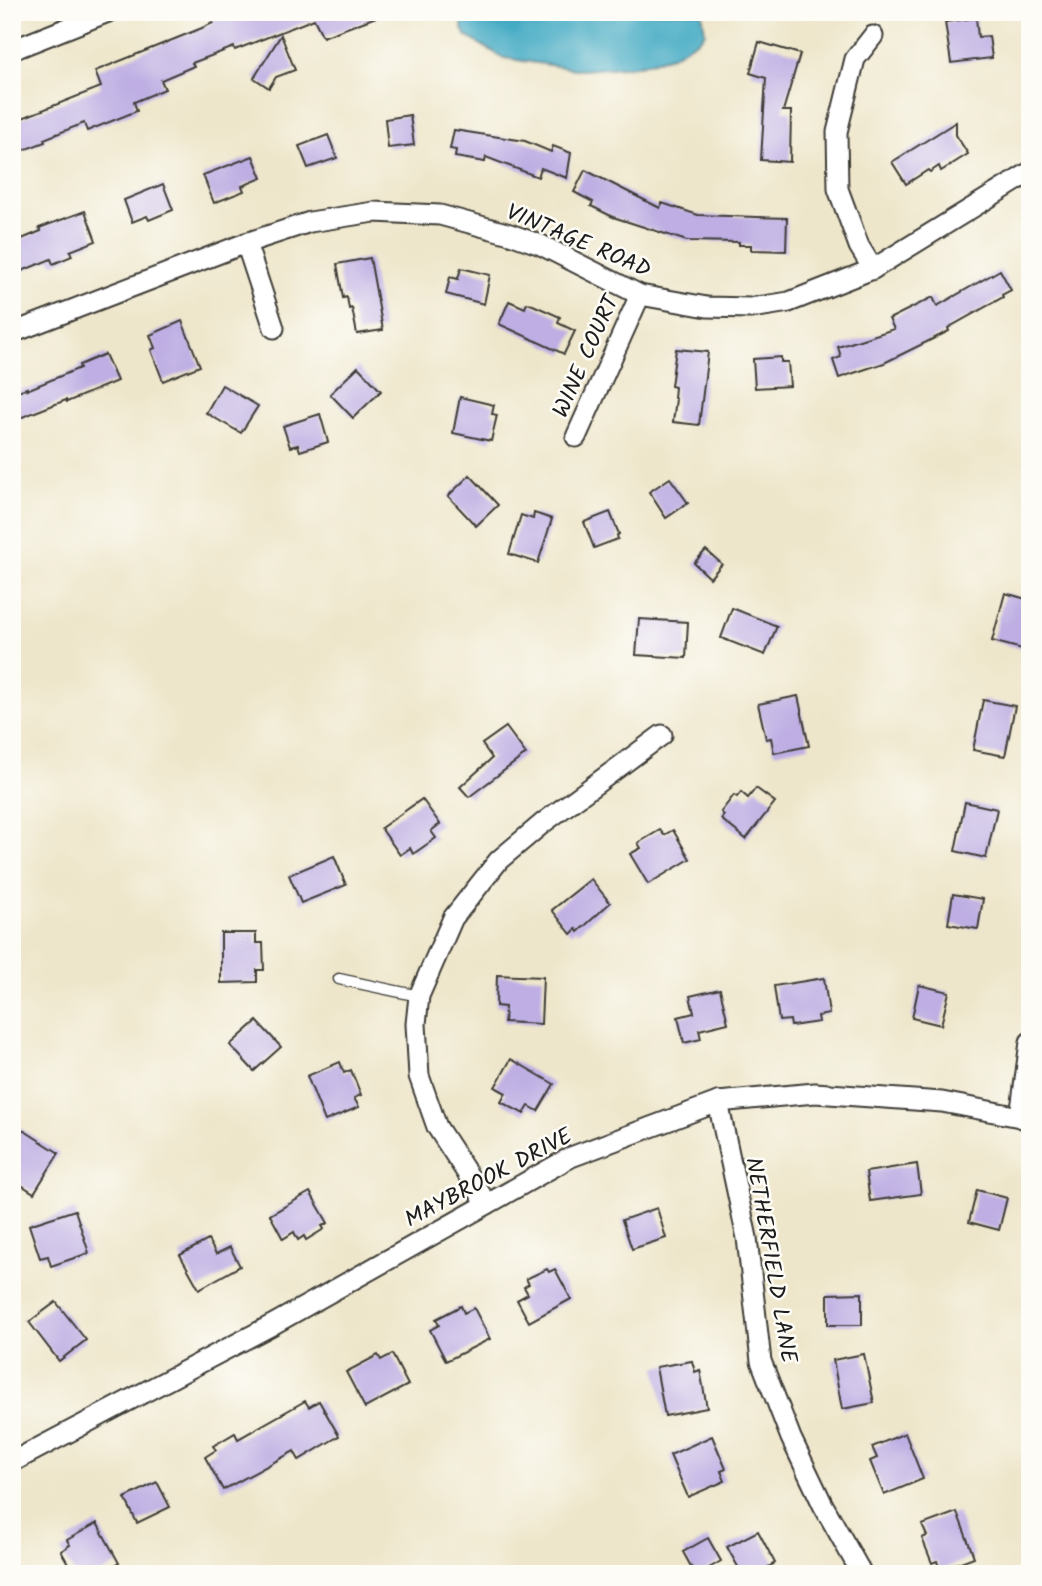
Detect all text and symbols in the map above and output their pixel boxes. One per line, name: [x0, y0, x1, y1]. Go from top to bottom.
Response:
street label: VINTAGE ROAD: [500, 195, 656, 289]
street label: WINE COURT: [544, 288, 631, 424]
street label: MAYBROOK DRIVE: [399, 1119, 580, 1238]
street label: NETHERFIELD LANE: [734, 1155, 806, 1367]

